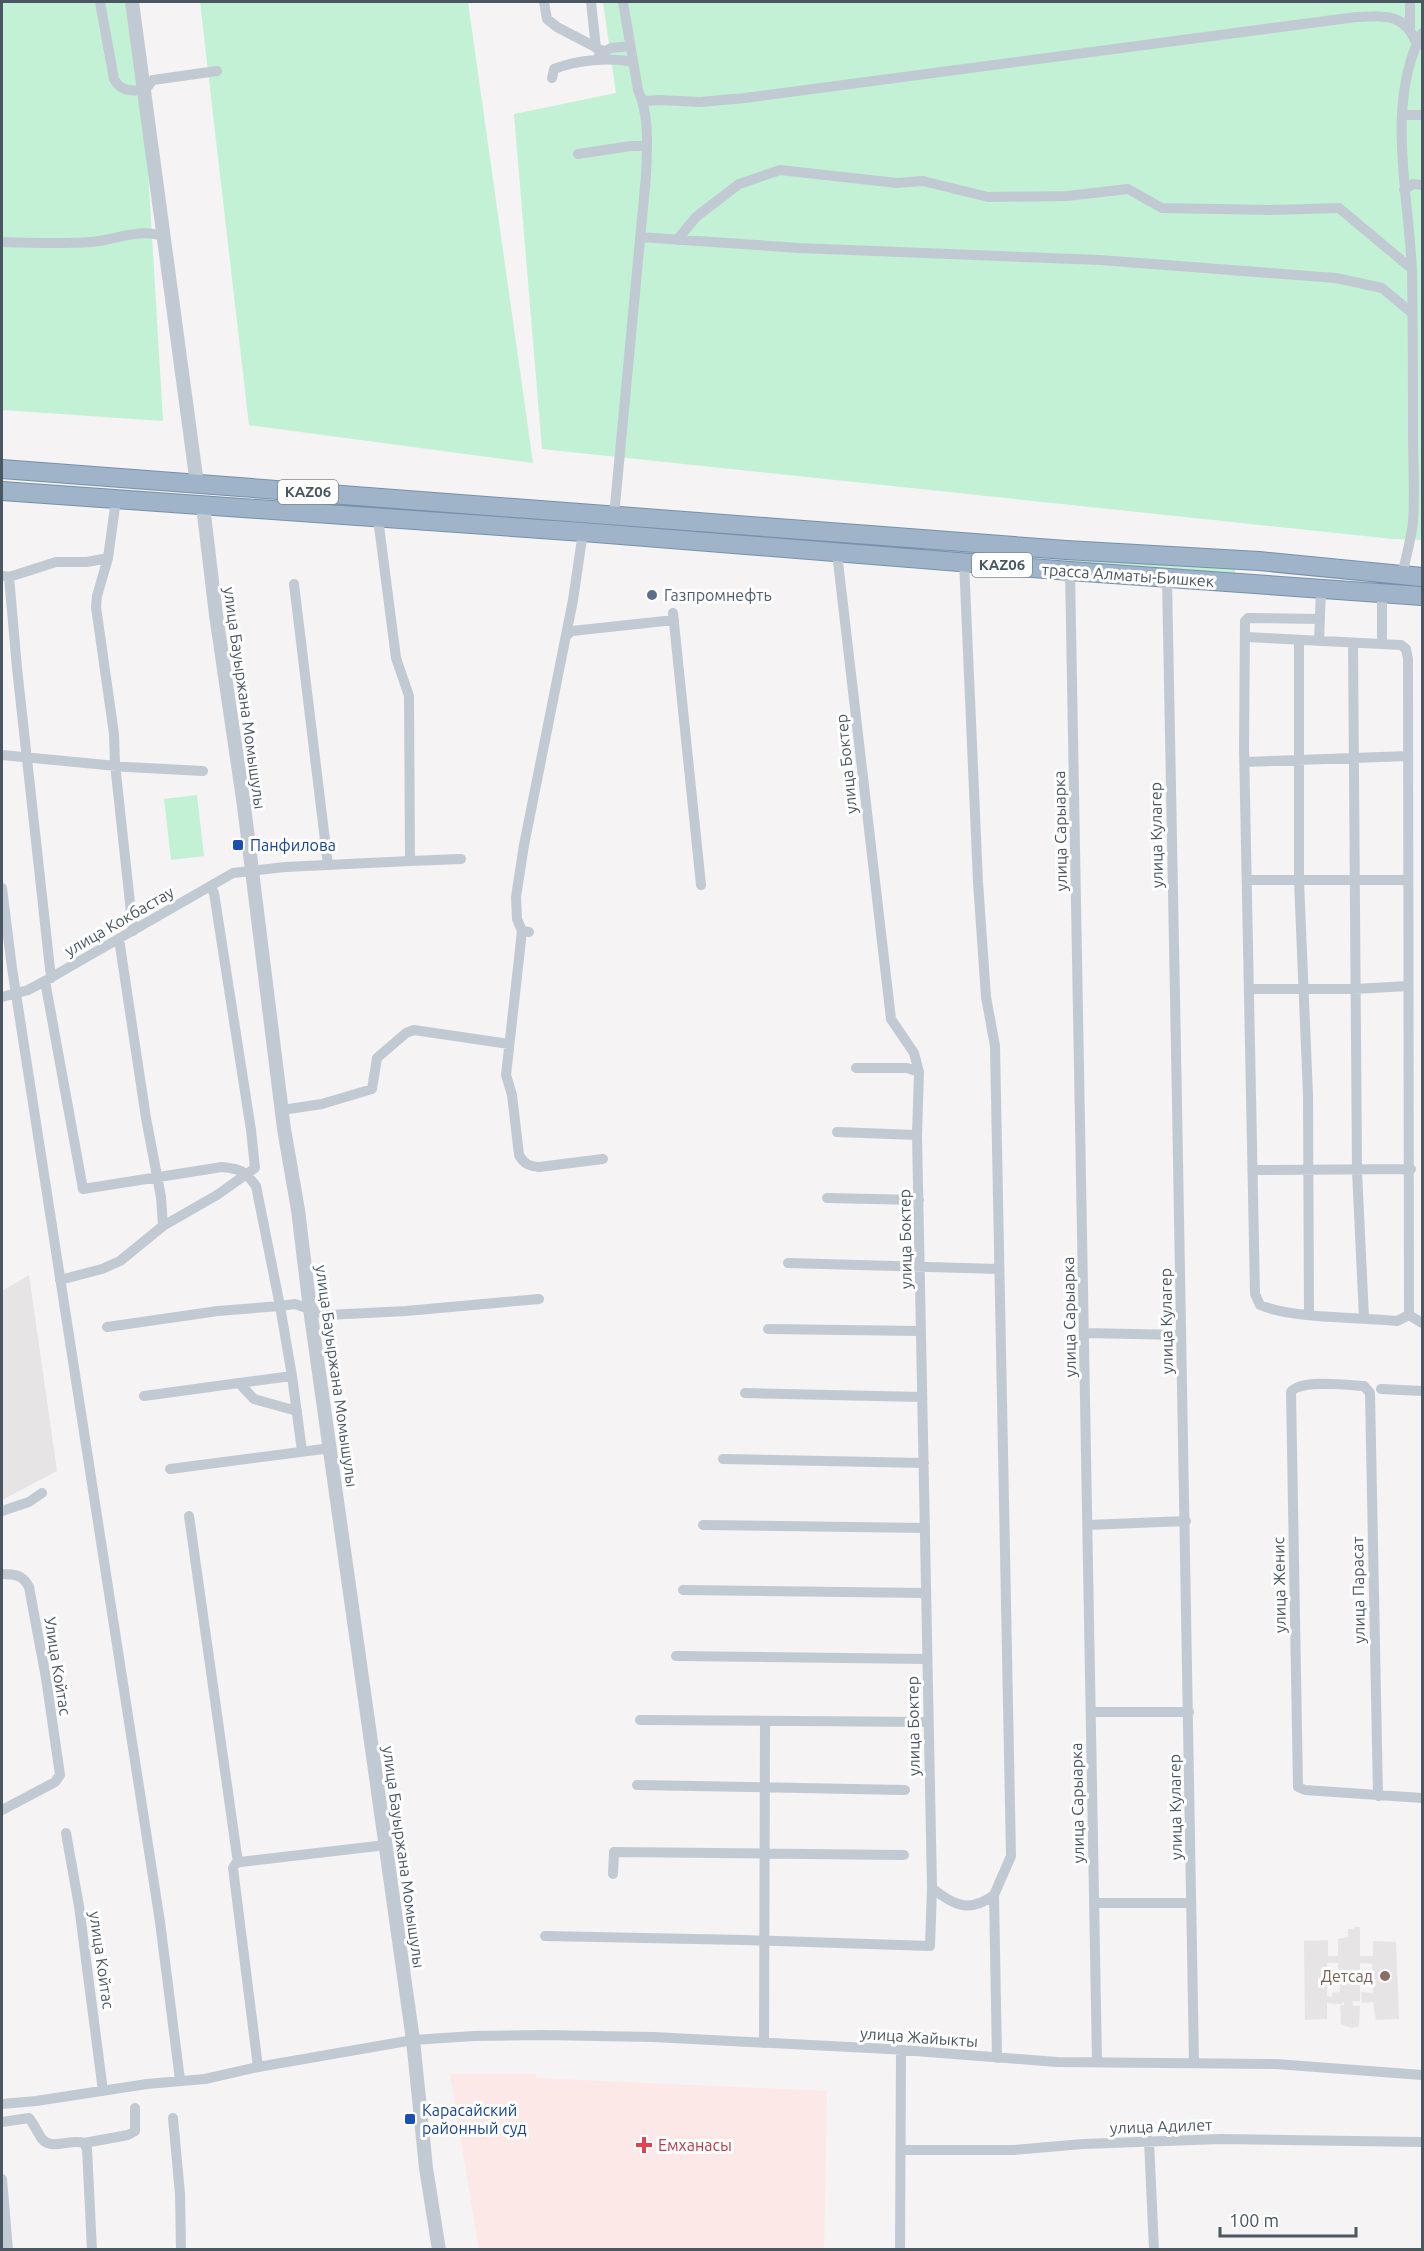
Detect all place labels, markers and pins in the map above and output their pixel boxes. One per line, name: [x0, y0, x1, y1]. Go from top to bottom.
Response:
place label: Газпромнефть: [664, 586, 772, 604]
marker: Газпромнефть: [645, 588, 659, 602]
place label: Панфилова: [250, 836, 336, 854]
marker: Панфилова: [231, 838, 245, 852]
place label: Детсад: [1321, 1967, 1373, 1985]
marker: Детсад: [1378, 1969, 1392, 1983]
place label: Карасайский районный суд: [422, 2101, 527, 2137]
marker: Карасайский районный суд: [403, 2112, 417, 2126]
marker: Емханасы: [635, 2136, 653, 2154]
place label: Емханасы: [658, 2136, 732, 2154]

